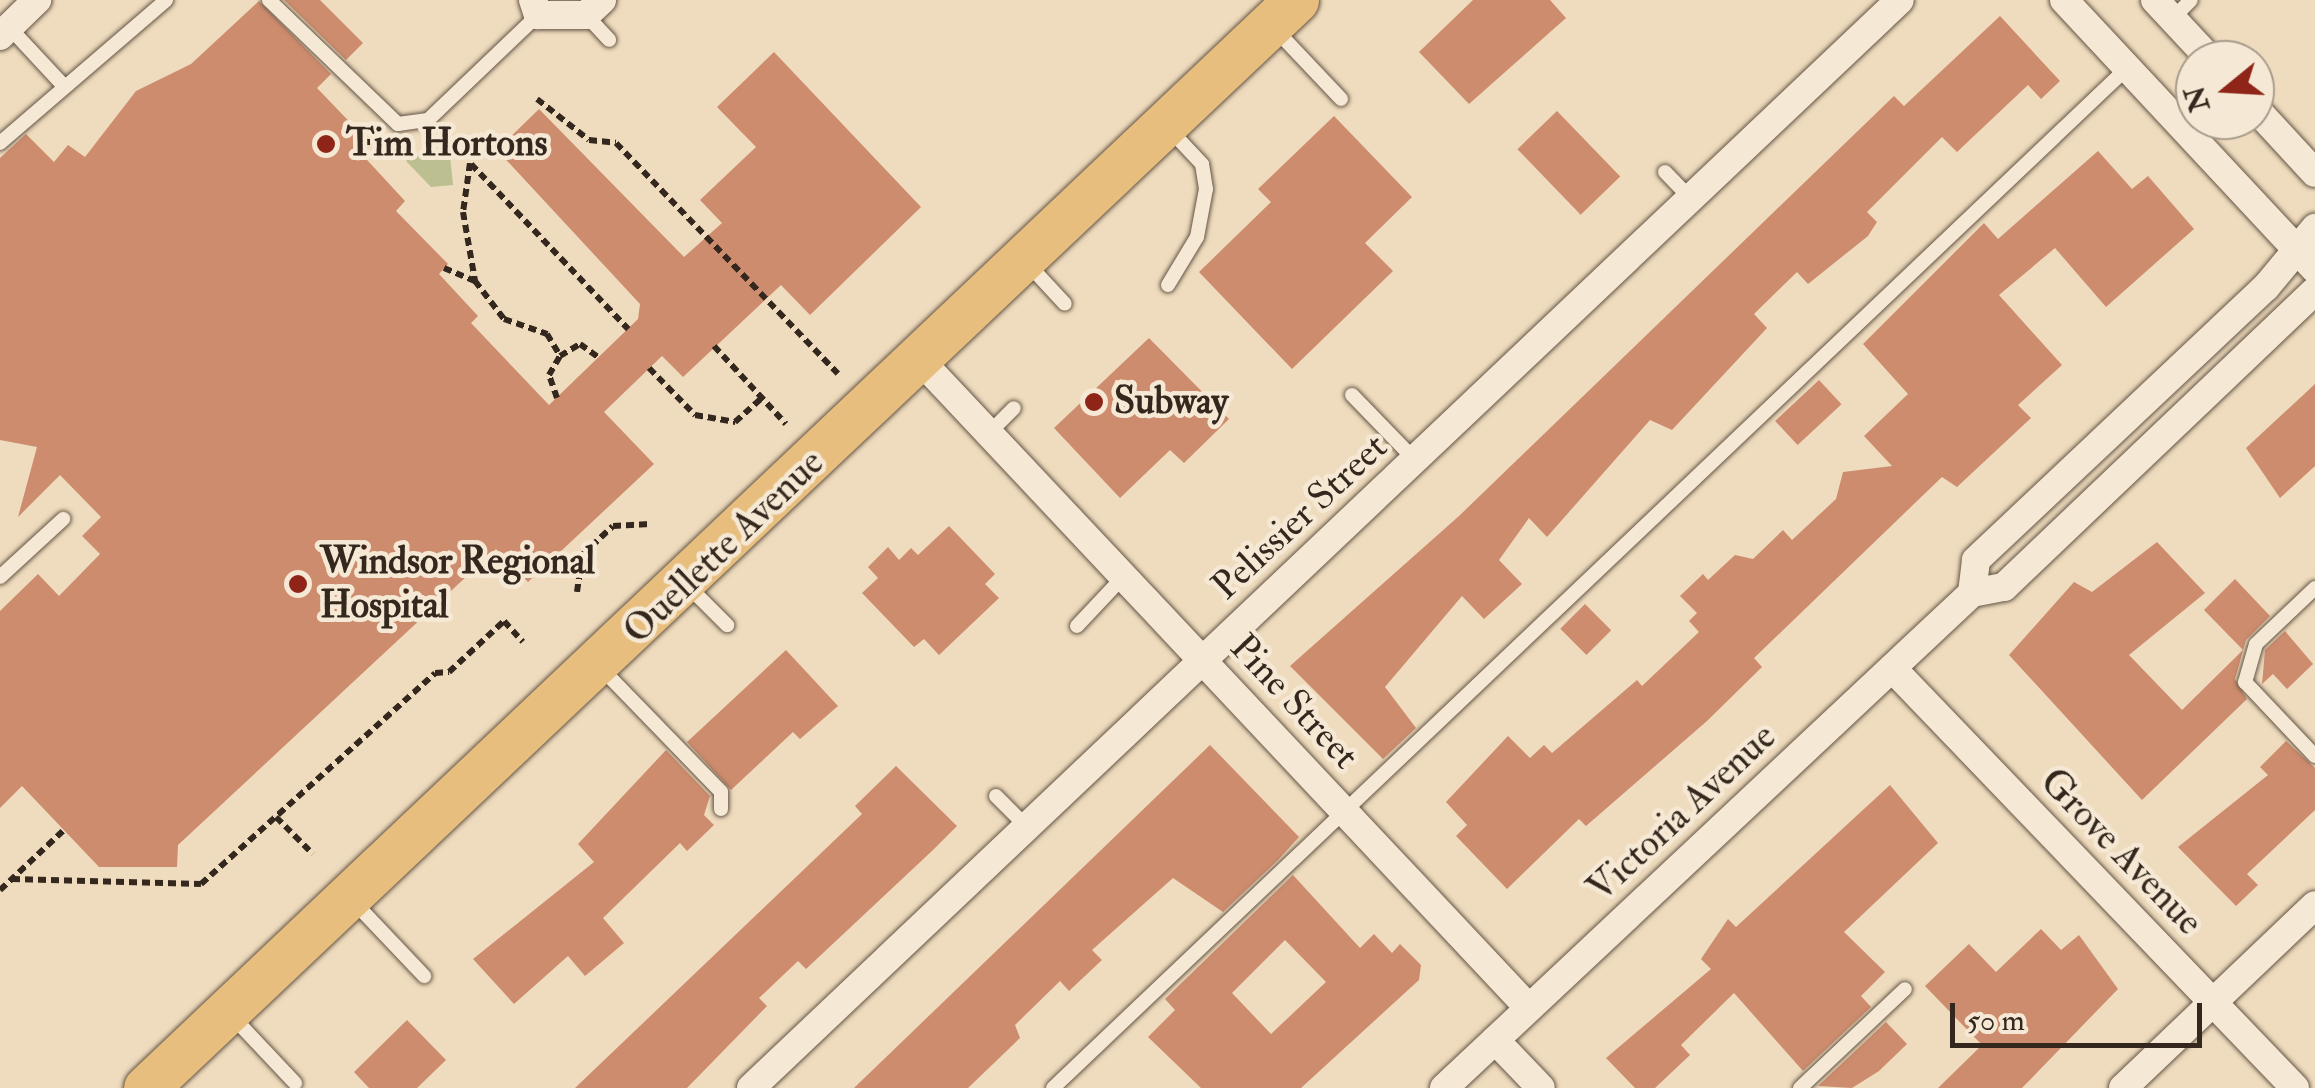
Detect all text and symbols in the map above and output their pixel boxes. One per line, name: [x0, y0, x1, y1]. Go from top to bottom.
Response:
north arrow: [2175, 40, 2275, 140]
text: N: [2177, 81, 2218, 116]
place label: Tim Hortons: [346, 121, 548, 167]
marker: Tim Hortons: [315, 133, 337, 155]
place label: Subway: [1114, 379, 1228, 425]
marker: Subway: [1083, 391, 1105, 413]
street label: Pelissier Street: [1203, 424, 1397, 610]
street label: Ouellette Avenue: [615, 440, 833, 654]
place label: Windsor Regional Hospital: [320, 539, 595, 628]
marker: Windsor Regional Hospital: [285, 571, 311, 597]
street label: Pine Street: [1220, 625, 1368, 779]
street label: Victoria Avenue: [1579, 714, 1785, 912]
street label: Grove Avenue: [2030, 759, 2212, 945]
scale bar: [1955, 983, 2208, 1045]
text: 50 m: [1967, 1002, 2025, 1039]

